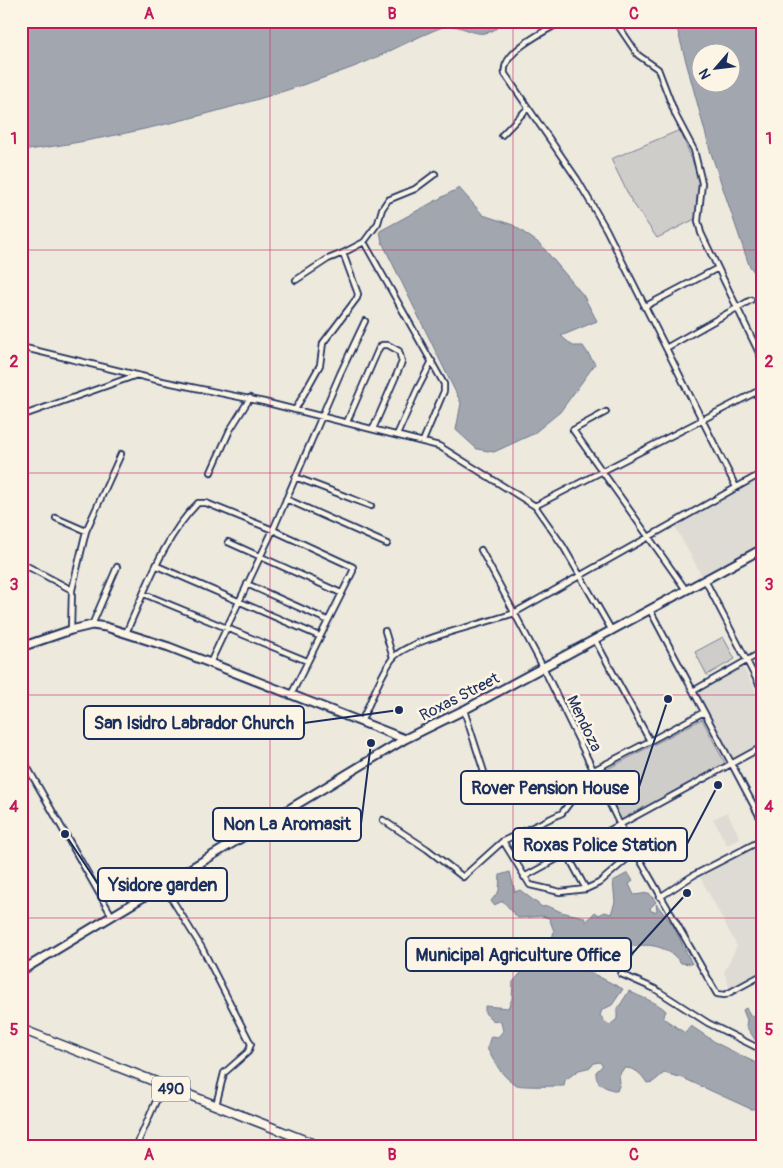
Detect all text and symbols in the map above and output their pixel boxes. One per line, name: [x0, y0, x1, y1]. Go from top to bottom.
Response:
text: A: [144, 4, 155, 24]
text: B: [387, 4, 397, 24]
text: C: [629, 4, 639, 24]
north arrow: [690, 42, 740, 92]
text: N: [695, 66, 715, 82]
text: 1: [11, 129, 17, 149]
text: 1: [766, 129, 772, 149]
text: 2: [10, 352, 19, 372]
text: 2: [765, 352, 774, 372]
text: 3: [10, 575, 19, 595]
text: 3: [765, 575, 774, 595]
street label: Roxas Street: [416, 668, 503, 726]
street label: Mendoza: [562, 692, 606, 755]
callout: San Isidro Labrador Church: [84, 706, 304, 739]
text: San Isidro Labrador Church: [94, 712, 295, 735]
callout: Rover Pension House: [461, 771, 639, 804]
text: Rover Pension House: [471, 777, 630, 800]
text: 4: [9, 797, 19, 817]
text: 4: [764, 797, 774, 817]
callout: Non La Aromasit: [213, 808, 361, 841]
text: Non La Aromasit: [223, 813, 352, 836]
callout: Roxas Police Station: [513, 828, 687, 861]
text: Roxas Police Station: [523, 834, 677, 857]
callout: Ysidore garden: [98, 868, 227, 901]
text: Ysidore garden: [108, 874, 217, 897]
callout: Municipal Agriculture Office: [406, 938, 631, 971]
text: Municipal Agriculture Office: [415, 944, 622, 967]
text: 5: [10, 1020, 19, 1040]
text: 5: [765, 1020, 774, 1040]
road number: 490: [152, 1076, 190, 1102]
text: A: [144, 1145, 155, 1165]
text: B: [387, 1145, 397, 1165]
text: C: [629, 1145, 639, 1165]

